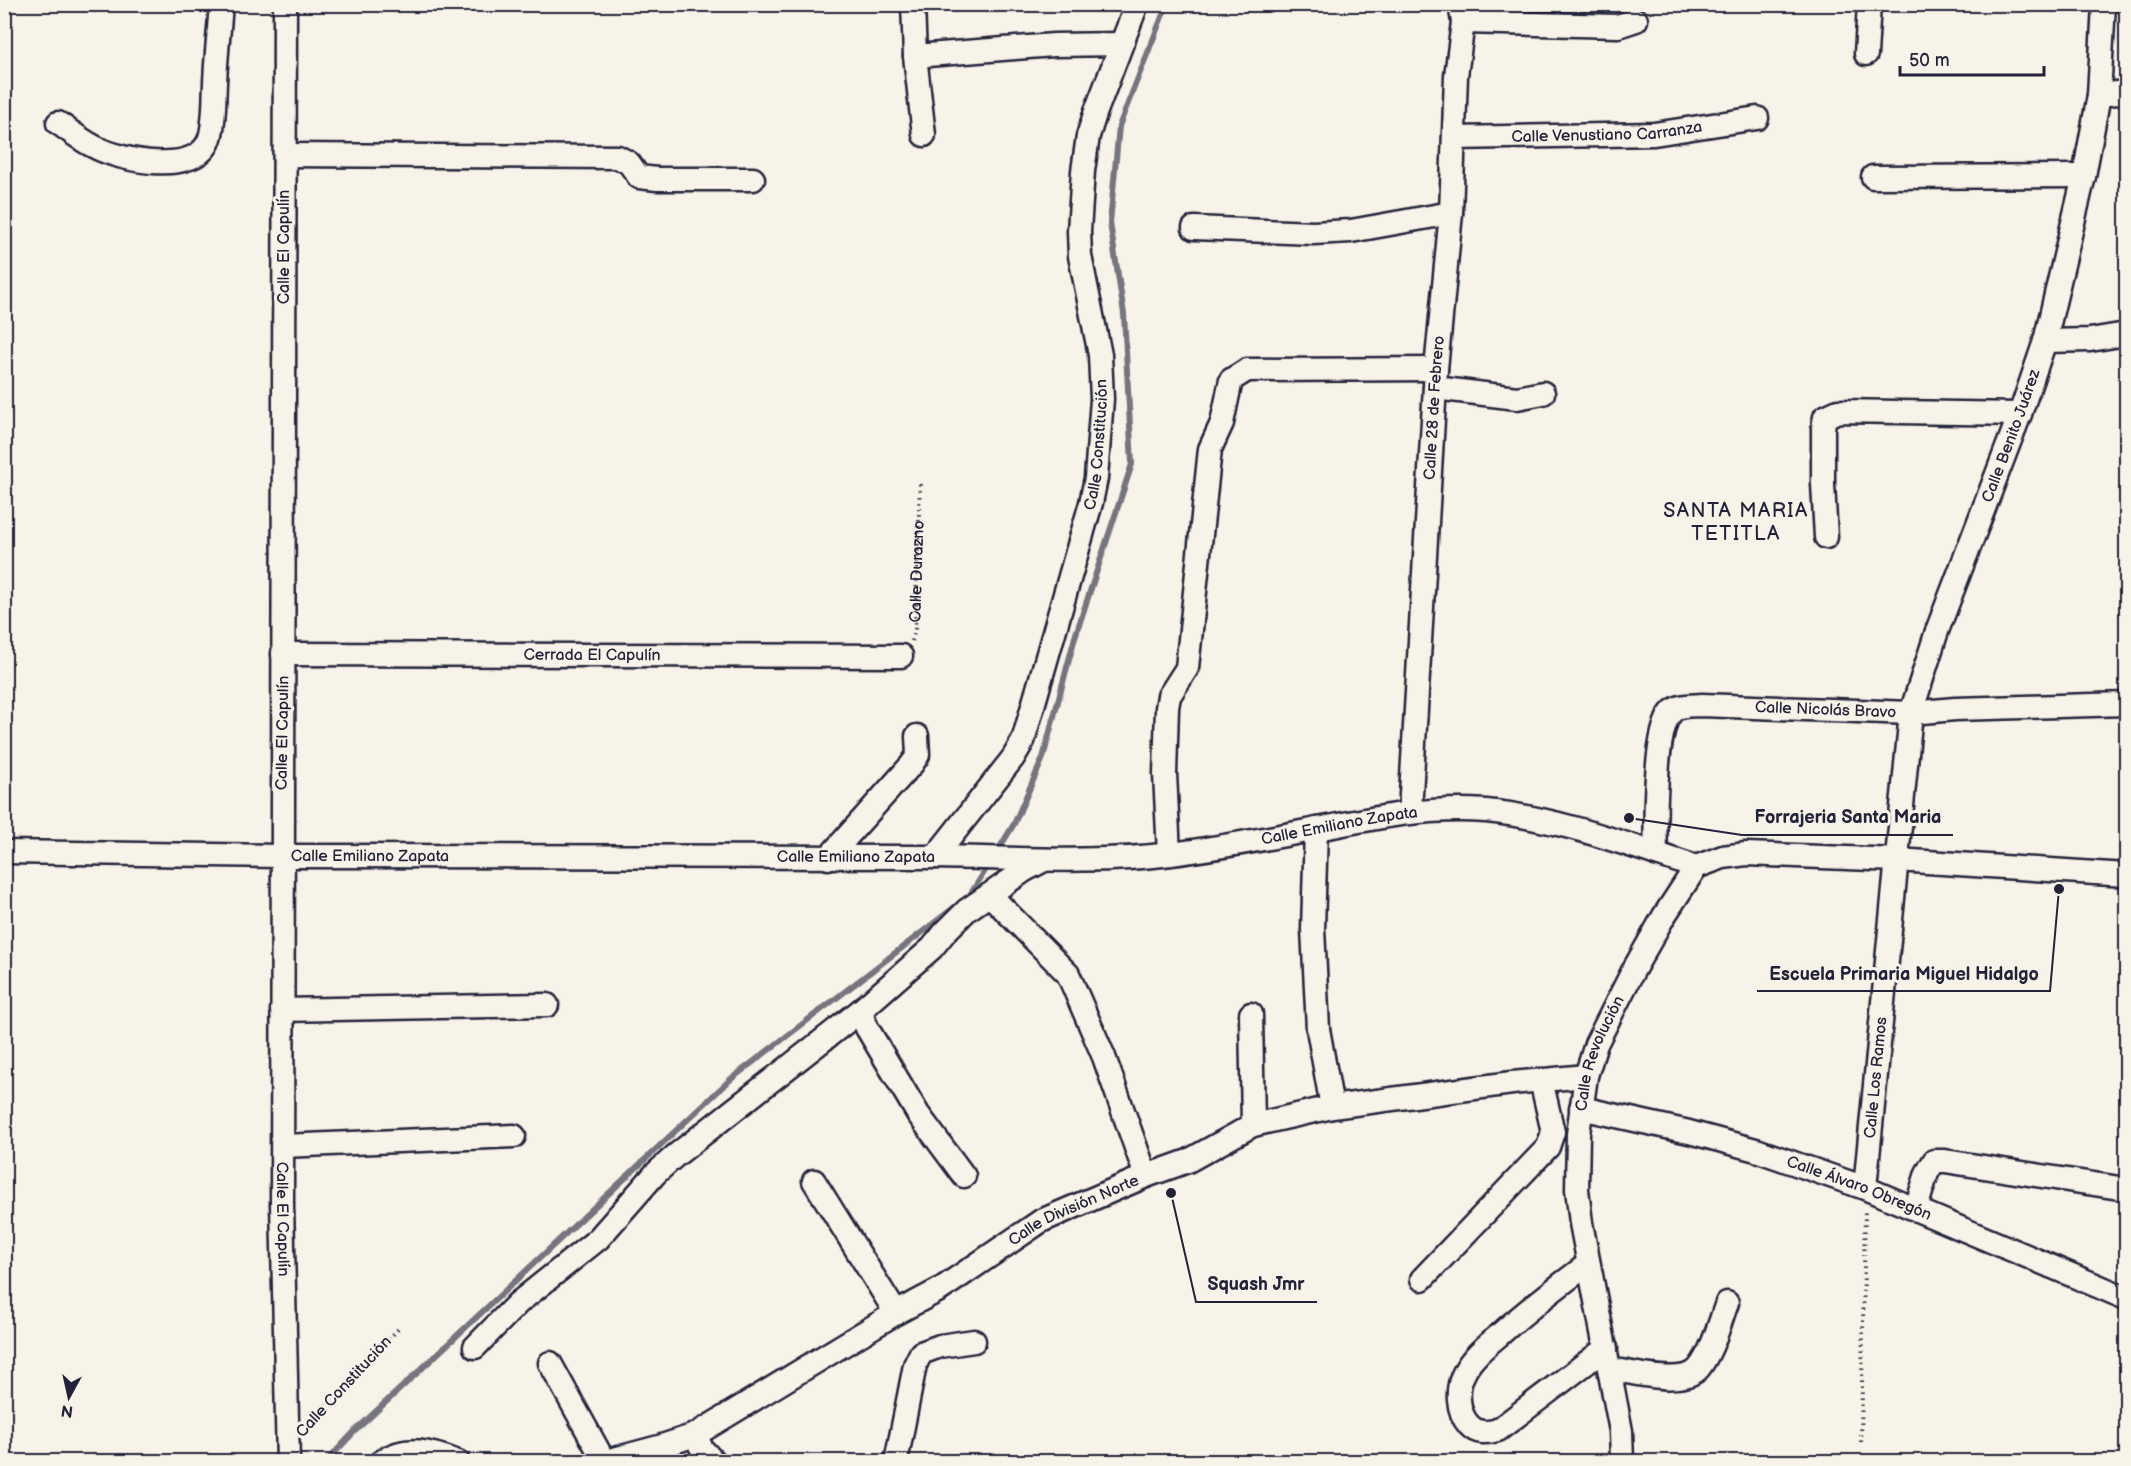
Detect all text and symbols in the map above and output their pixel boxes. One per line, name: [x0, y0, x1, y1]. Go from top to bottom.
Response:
scale bar: [1900, 39, 2044, 77]
text: 50 m: [1909, 50, 1950, 71]
street label: Calle Venustiano Carranza: [1511, 117, 1703, 146]
street label: Calle El Capulín: [275, 190, 294, 304]
street label: Calle 28 de Febrero: [1420, 335, 1449, 480]
street label: Calle Benito Juárez: [1978, 366, 2044, 505]
street label: Calle Constitución: [1080, 379, 1112, 512]
district label: SANTA MARIA TETITLA: [1663, 499, 1809, 546]
street label: Calle Durazno: [906, 520, 928, 623]
street label: Cerrada El Capulín: [523, 645, 661, 665]
street label: Calle El Capulín: [273, 676, 293, 790]
street label: Calle Nicolás Bravo: [1754, 698, 1897, 722]
callout: Forrajeria Santa Maria: [1742, 799, 1953, 835]
street label: Calle Emiliano Zapata: [1260, 803, 1418, 849]
text: Forrajeria Santa Maria: [1755, 807, 1941, 828]
street label: Calle Emiliano Zapata: [291, 847, 449, 866]
street label: Calle Emiliano Zapata: [777, 847, 935, 867]
callout: Escuela Primaria Miguel Hidalgo: [1757, 955, 2050, 991]
text: Escuela Primaria Miguel Hidalgo: [1769, 964, 2039, 985]
street label: Calle Revolución: [1572, 993, 1628, 1112]
street label: Calle Los Ramos: [1860, 1016, 1891, 1139]
street label: Calle Álvaro Obregón: [1784, 1152, 1935, 1225]
street label: Calle El Capulín: [273, 1162, 293, 1277]
street label: Calle División Norte: [1005, 1171, 1142, 1250]
callout: Squash Jmr: [1196, 1266, 1317, 1302]
text: Squash Jmr: [1207, 1274, 1305, 1295]
street label: Calle Constitución: [292, 1332, 396, 1442]
north arrow: [39, 1367, 99, 1427]
text: N: [60, 1400, 74, 1421]

